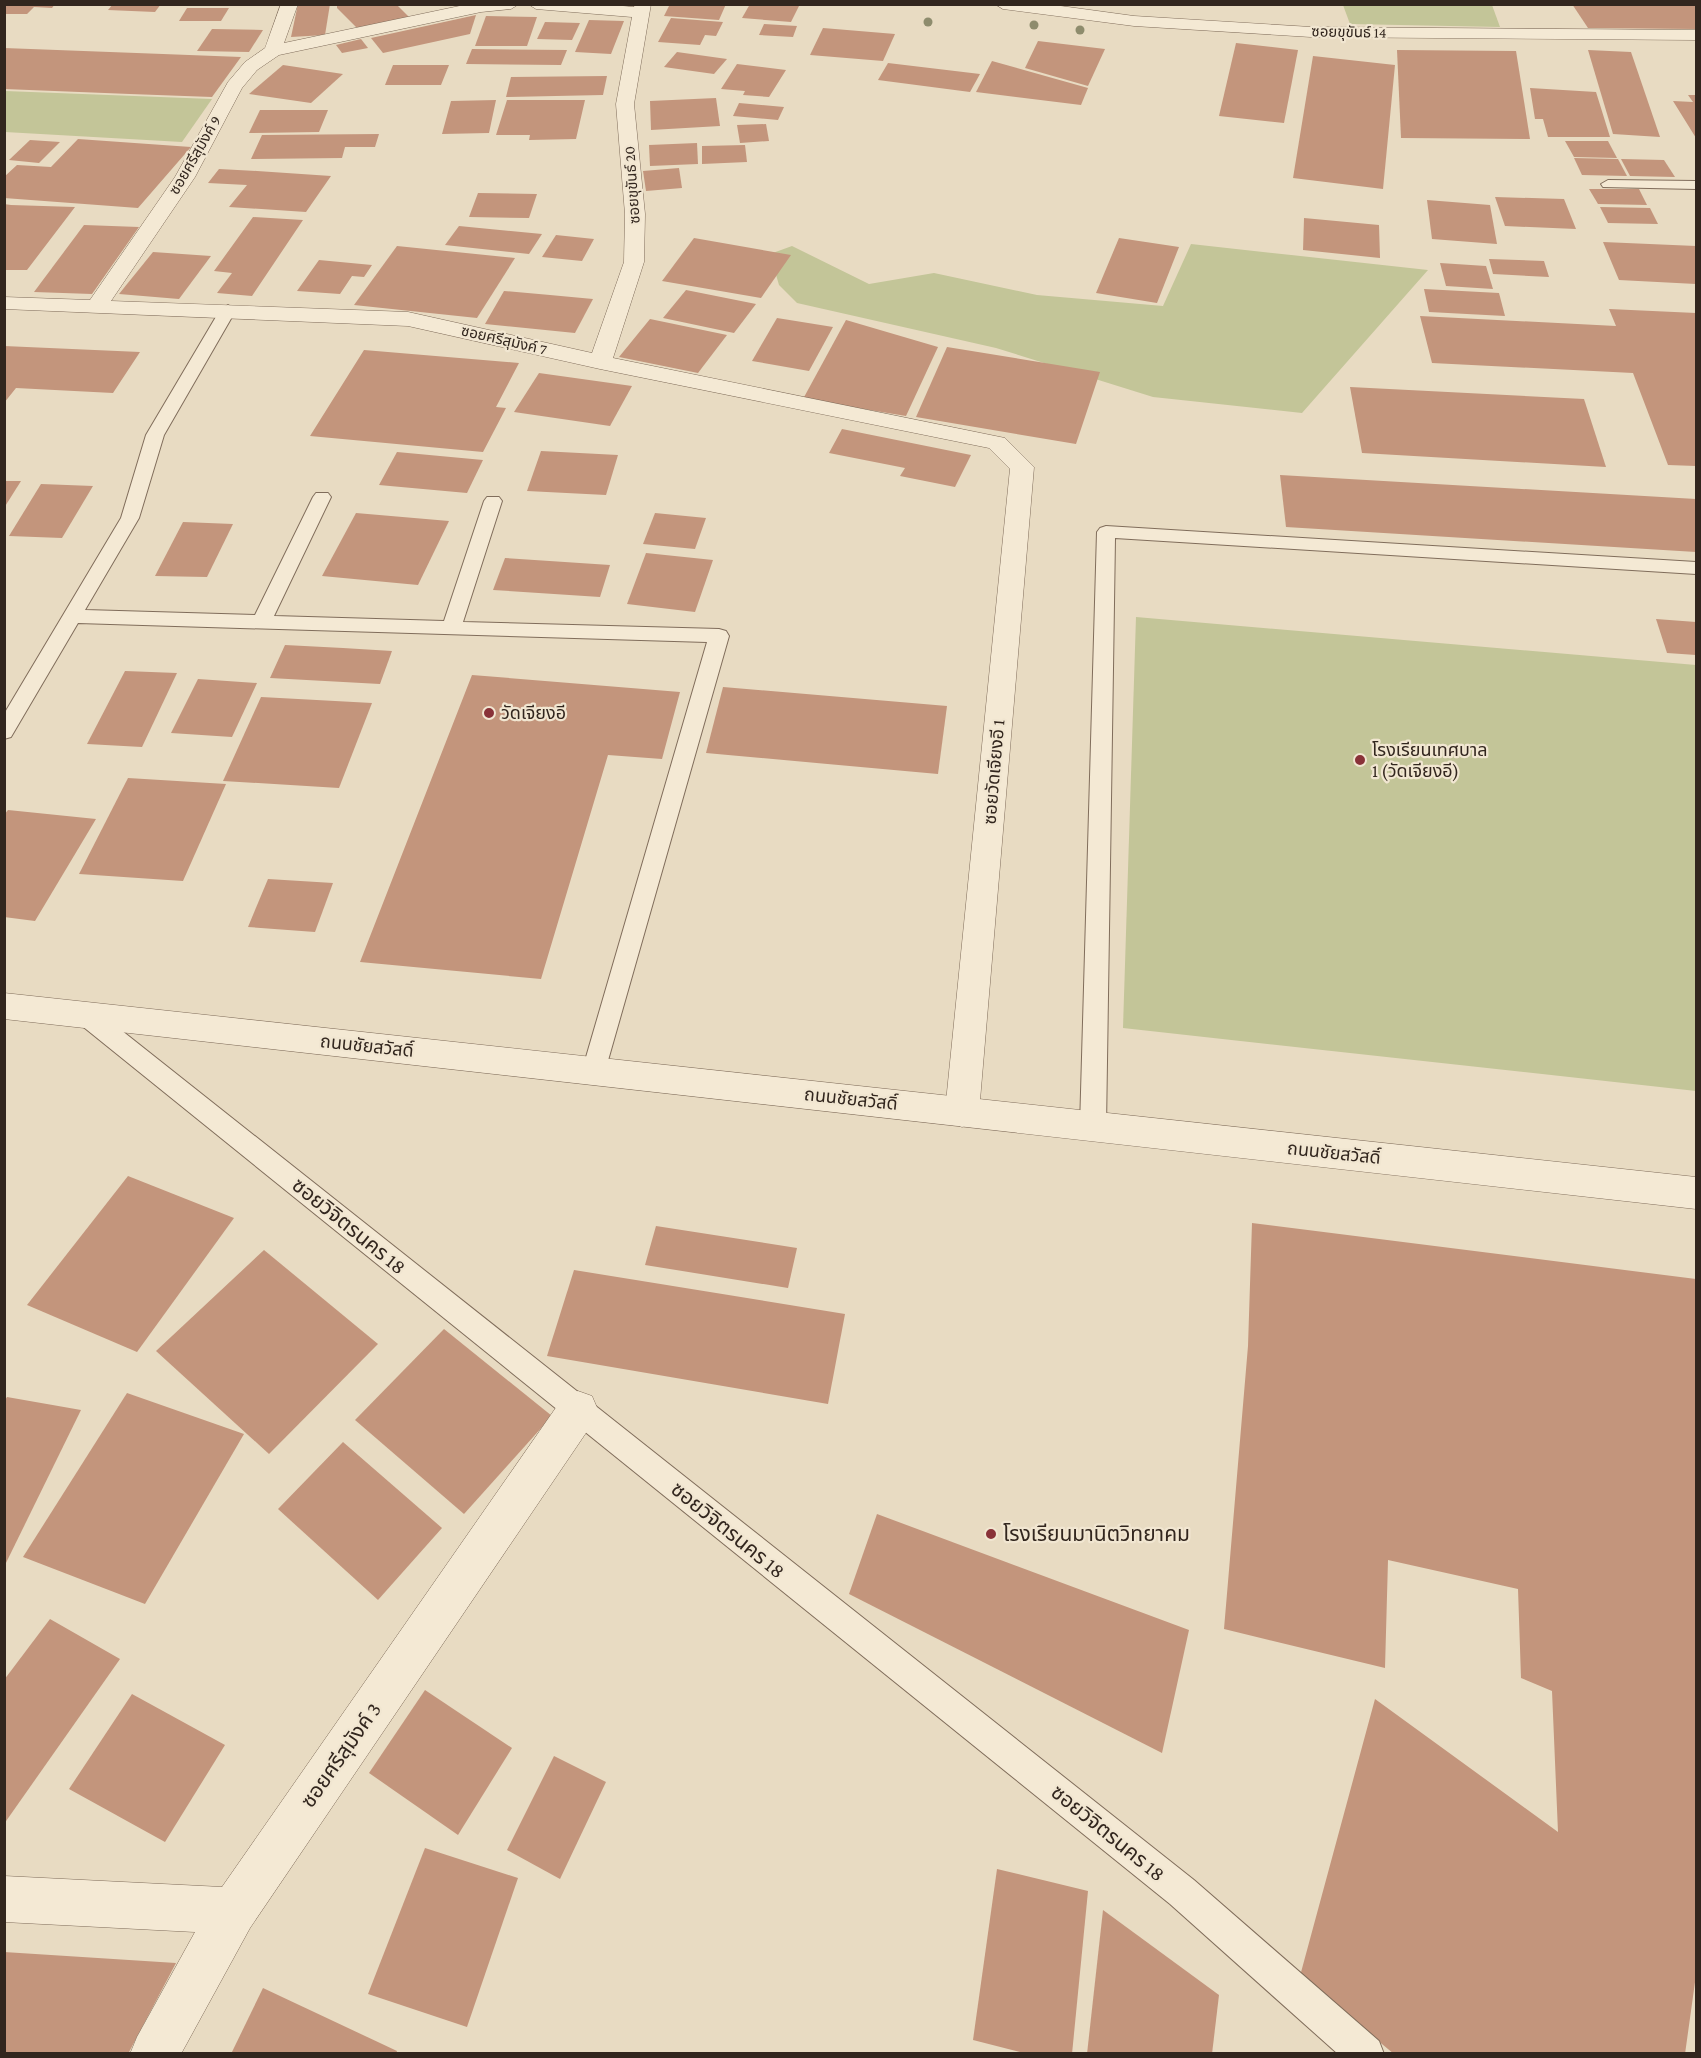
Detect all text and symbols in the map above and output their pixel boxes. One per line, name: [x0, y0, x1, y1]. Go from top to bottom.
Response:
street label: ซอยขุขันธ์ 14: [1311, 23, 1387, 42]
street label: ซอยศรีสุมังค์ 9: [166, 113, 225, 198]
street label: ซอยขุขันธ์ 20: [621, 145, 644, 225]
street label: ซอยศรีสุมังค์ 7: [459, 322, 548, 359]
place label: วัดเจียงอี: [501, 703, 566, 723]
marker: วัดเจียงอี: [482, 706, 496, 720]
street label: ซอยวัดเจียงอี 1: [979, 719, 1009, 825]
place label: โรงเรียนเทศบาล 1 (วัดเจียงอี): [1372, 740, 1488, 782]
marker: โรงเรียนเทศบาล 1 (วัดเจียงอี): [1353, 753, 1367, 767]
street label: ถนนชัยสวัสดิ์: [319, 1030, 415, 1061]
street label: ถนนชัยสวัสดิ์: [803, 1083, 899, 1114]
street label: ถนนชัยสวัสดิ์: [1286, 1137, 1382, 1168]
street label: ซอยวิจิตรนคร 18: [287, 1173, 411, 1279]
street label: ซอยวิจิตรนคร 18: [666, 1477, 790, 1583]
place label: โรงเรียนมานิตวิทยาคม: [1003, 1522, 1190, 1546]
marker: โรงเรียนมานิตวิทยาคม: [984, 1527, 998, 1541]
street label: ซอยศรีสุมังค์ 3: [296, 1698, 387, 1813]
street label: ซอยวิจิตรนคร 18: [1046, 1780, 1170, 1886]

